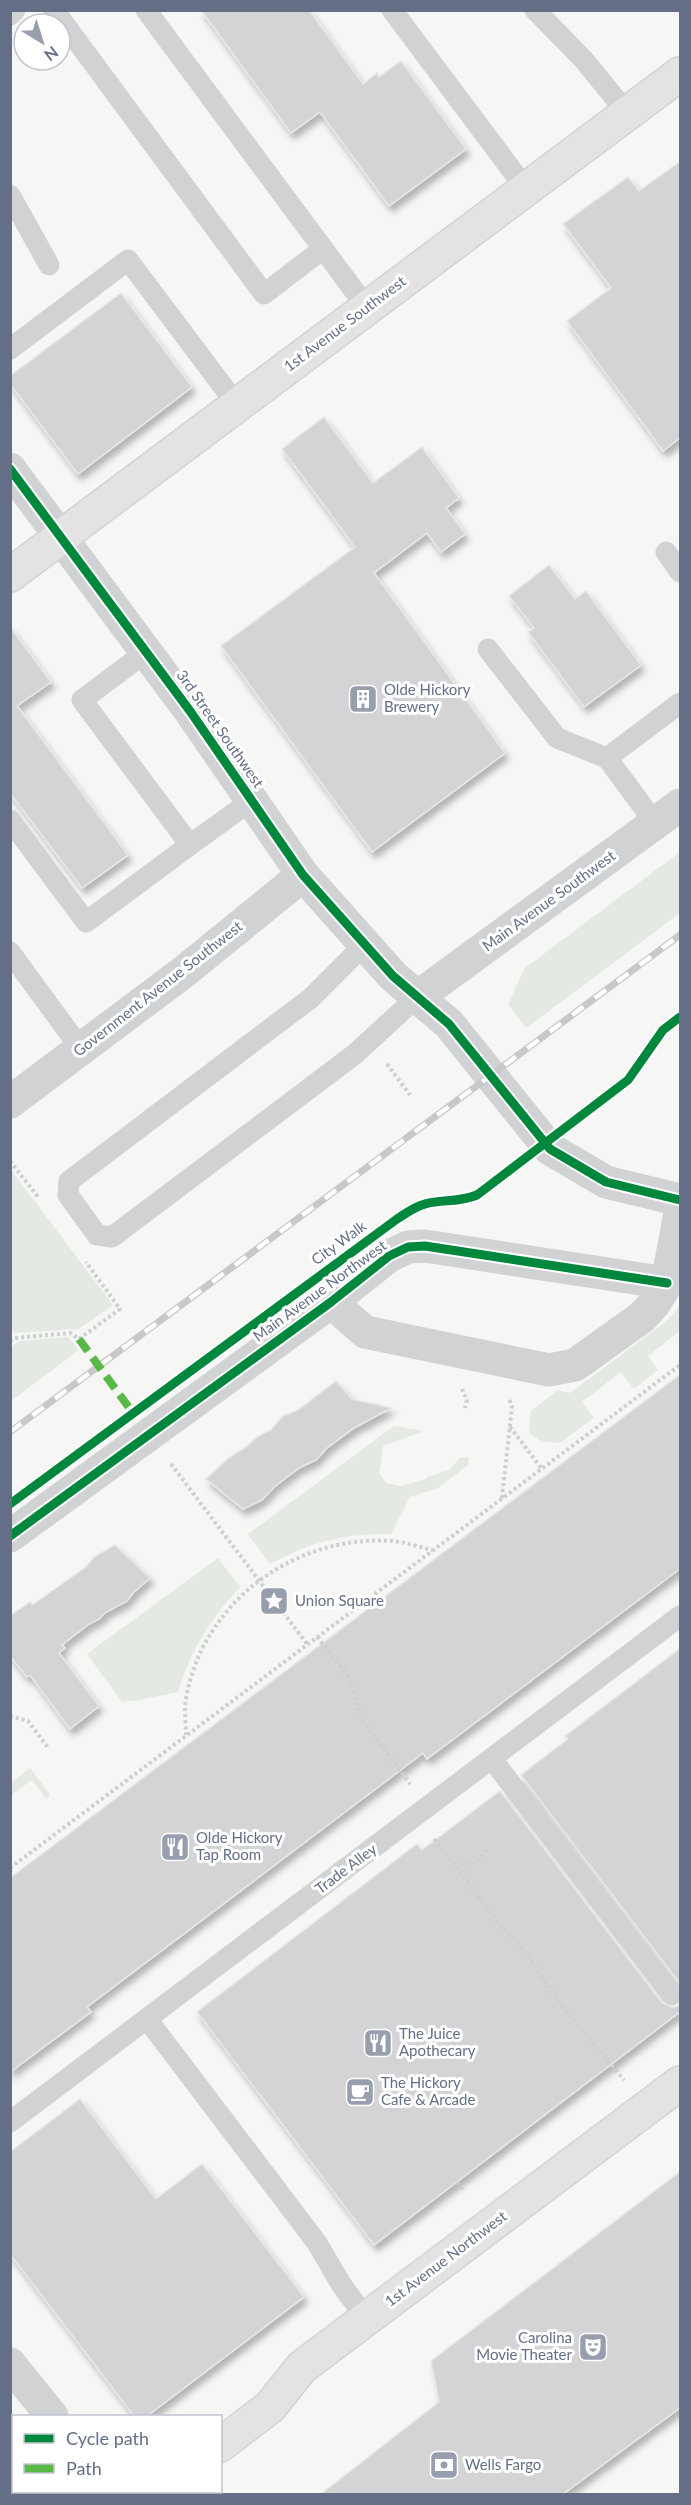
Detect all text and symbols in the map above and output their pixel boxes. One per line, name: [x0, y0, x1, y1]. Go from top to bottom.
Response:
north arrow: [12, 12, 72, 72]
text: N: [41, 43, 62, 65]
street label: 1st Avenue Southwest: [280, 271, 409, 375]
street label: 3rd Street Southwest: [173, 666, 269, 791]
place label: Olde Hickory Brewery: [384, 680, 471, 715]
building icon: Olde Hickory Brewery: [347, 683, 379, 715]
street label: Main Avenue Southwest: [478, 845, 619, 955]
street label: Government Avenue Southwest: [69, 916, 246, 1060]
street label: City Walk: [308, 1216, 370, 1268]
street label: Main Avenue Northwest: [249, 1235, 390, 1345]
place icon: Union Square: [258, 1585, 290, 1617]
place label: Union Square: [295, 1591, 384, 1609]
place label: Olde Hickory Tap Room: [196, 1828, 283, 1863]
restaurant icon: Olde Hickory Tap Room: [159, 1831, 191, 1863]
street label: Trade Alley: [311, 1839, 380, 1897]
place label: The Juice Apothecary: [399, 2024, 476, 2059]
restaurant icon: The Juice Apothecary: [362, 2027, 394, 2059]
place label: The Hickory Cafe & Arcade: [381, 2073, 475, 2108]
cafe icon: The Hickory Cafe & Arcade: [344, 2076, 376, 2108]
street label: 1st Avenue Northwest: [381, 2206, 510, 2310]
place label: Carolina Movie Theater: [476, 2328, 573, 2363]
theatre icon: Carolina Movie Theater: [577, 2331, 609, 2363]
legend: [12, 2415, 222, 2493]
text: Cycle path: [66, 2427, 149, 2449]
bank icon: Wells Fargo: [428, 2449, 460, 2481]
place label: Wells Fargo: [465, 2455, 541, 2473]
text: Path: [66, 2457, 102, 2479]

